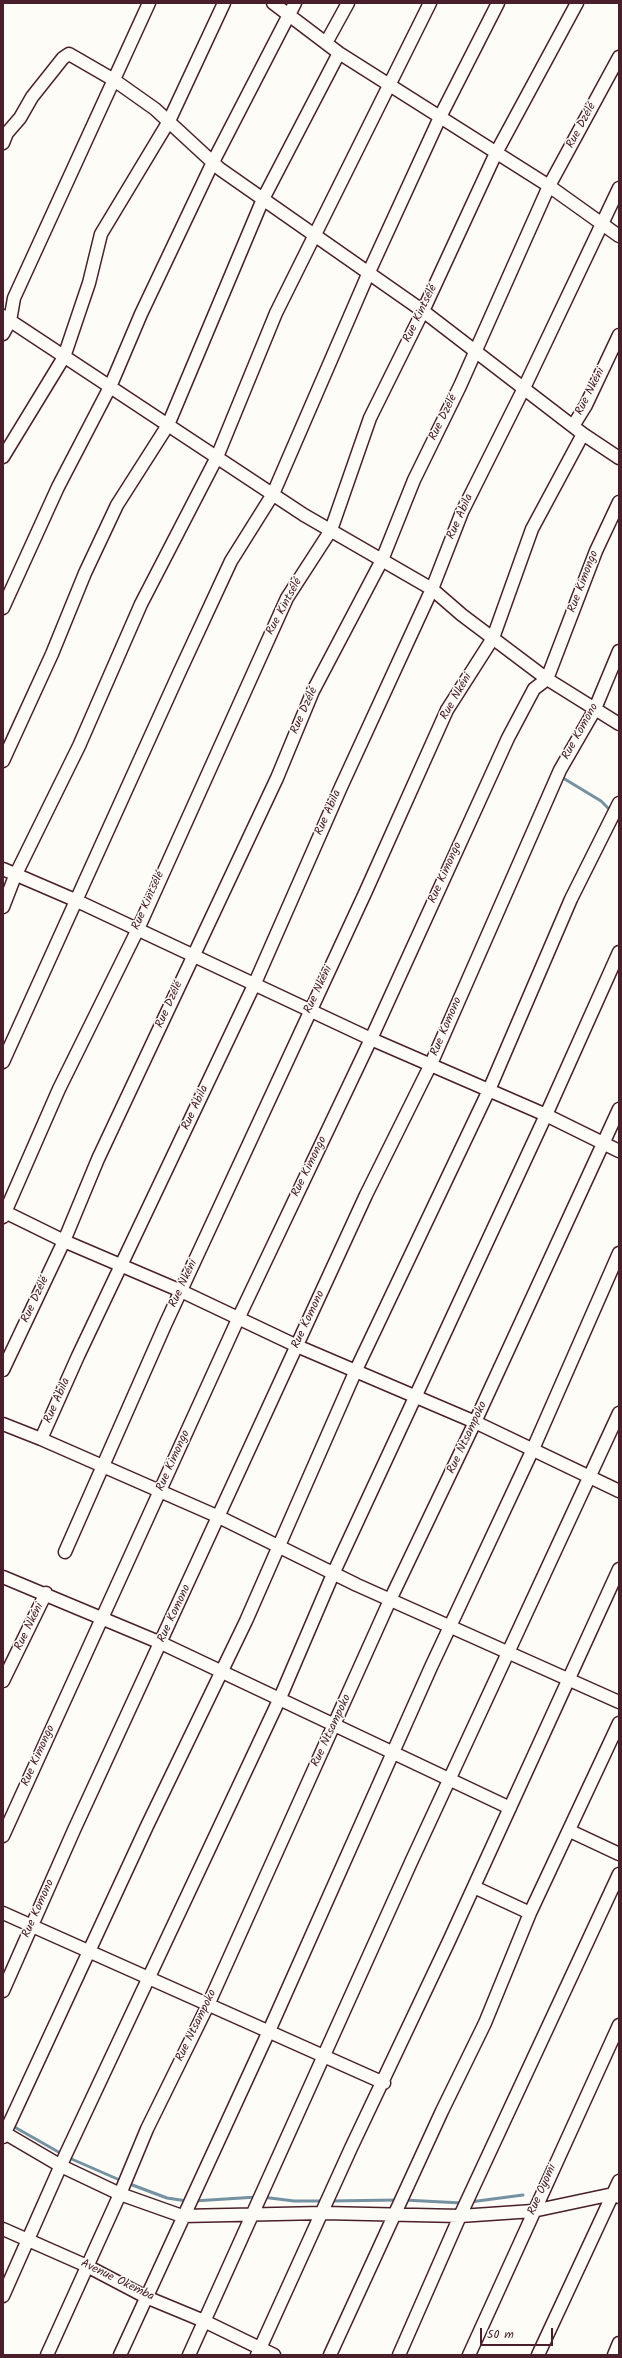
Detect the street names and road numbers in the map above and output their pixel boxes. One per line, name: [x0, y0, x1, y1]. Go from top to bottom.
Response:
street label: Rue Dzélé: [564, 101, 600, 151]
street label: Rue Kintsélé: [401, 283, 441, 345]
street label: Rue Nkéni: [573, 366, 609, 418]
street label: Rue Dzélé: [427, 393, 461, 443]
street label: Rue Abila: [445, 492, 477, 542]
street label: Rue Kimongo: [566, 549, 602, 615]
street label: Rue Kintsélé: [264, 576, 306, 638]
street label: Rue Nkéni: [438, 671, 476, 723]
street label: Rue Dzélé: [288, 685, 322, 737]
street label: Rue Komono: [560, 701, 602, 763]
street label: Rue Abila: [313, 788, 345, 838]
street label: Rue Kimongo: [426, 840, 466, 906]
street label: Rue Kintsélé: [130, 870, 168, 932]
street label: Rue Nkéni: [302, 964, 336, 1016]
street label: Rue Dzélé: [153, 979, 187, 1031]
street label: Rue Komono: [428, 995, 466, 1059]
street label: Rue Abila: [179, 1083, 213, 1133]
street label: Rue Kimongo: [289, 1134, 331, 1200]
street label: Rue Nkéni: [167, 1258, 201, 1310]
street label: Rue Dzélé: [19, 1275, 53, 1325]
street label: Rue Komono: [289, 1289, 329, 1351]
street label: Rue Abila: [42, 1376, 74, 1426]
street label: Rue Ntsampoko: [445, 1399, 491, 1477]
street label: Rue Kimongo: [154, 1428, 194, 1494]
street label: Rue Komono: [155, 1583, 195, 1645]
street label: Rue Nkéni: [12, 1601, 48, 1653]
street label: Rue Ntsampoko: [309, 1692, 355, 1770]
street label: Rue Kimongo: [19, 1723, 59, 1789]
street label: Rue Komono: [20, 1878, 58, 1940]
street label: Rue Ntsampoko: [173, 1988, 221, 2064]
street label: Rue Oyomi: [525, 2162, 561, 2218]
street label: Avenue Okemba: [78, 2257, 156, 2305]

